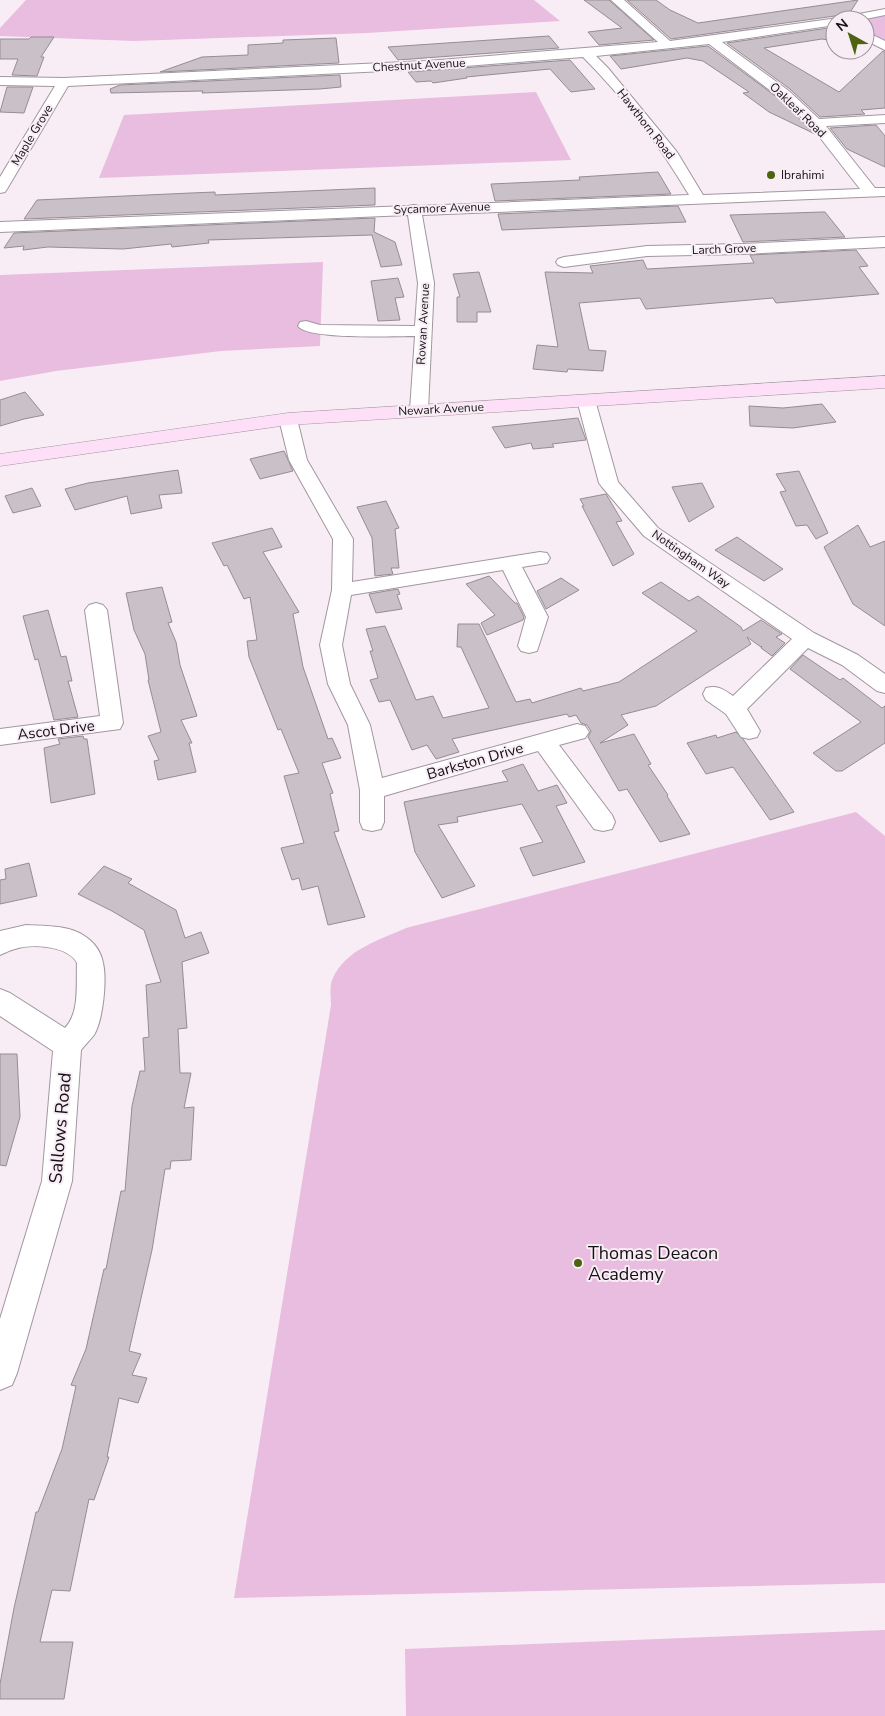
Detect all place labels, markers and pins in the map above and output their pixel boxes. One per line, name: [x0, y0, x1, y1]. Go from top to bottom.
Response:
place label: Ibrahimi: [781, 167, 824, 183]
marker: Ibrahimi: [765, 169, 777, 181]
place label: Thomas Deacon Academy: [588, 1241, 718, 1286]
marker: Thomas Deacon Academy: [572, 1257, 584, 1269]

